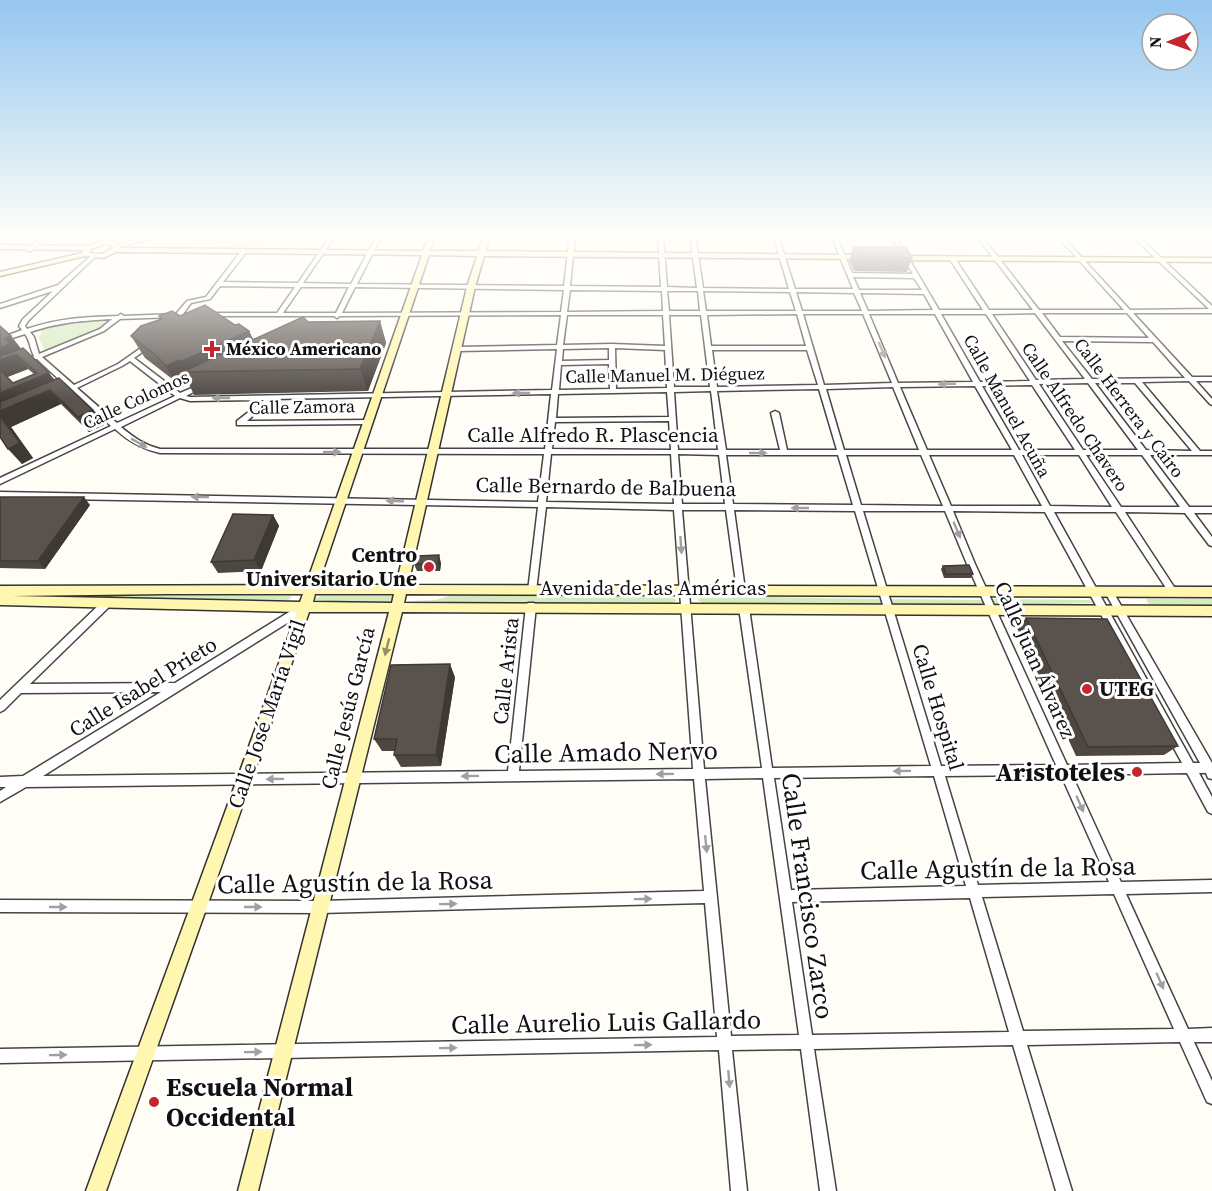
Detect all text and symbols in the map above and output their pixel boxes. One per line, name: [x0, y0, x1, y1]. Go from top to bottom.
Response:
north arrow: [1140, 12, 1200, 72]
text: N: [1144, 36, 1166, 48]
street label: Calle Manuel Acuña: [958, 330, 1058, 483]
street label: Calle Herrera y Cairo: [1068, 333, 1190, 483]
place label: México Americano: [226, 336, 381, 361]
street label: Calle Alfredo Chavero: [1016, 337, 1135, 497]
marker: México Americano: [203, 340, 221, 358]
one-way arrow: [878, 341, 887, 359]
street label: Calle Manuel M. Diéguez: [565, 360, 765, 389]
street label: Calle Colomos: [78, 364, 193, 435]
one-way arrow: [938, 379, 957, 389]
one-way arrow: [512, 389, 531, 398]
one-way arrow: [212, 393, 231, 403]
street label: Calle Zamora: [249, 393, 356, 420]
street label: Calle Alfredo R. Plascencia: [467, 420, 719, 449]
one-way arrow: [130, 438, 147, 448]
one-way arrow: [322, 447, 341, 457]
one-way arrow: [748, 448, 767, 458]
street label: Calle Bernardo de Balbuena: [475, 470, 737, 503]
one-way arrow: [190, 492, 209, 502]
one-way arrow: [385, 496, 404, 505]
one-way arrow: [790, 503, 809, 512]
one-way arrow: [953, 521, 962, 539]
one-way arrow: [676, 535, 686, 554]
place label: Centro Universitario Une: [246, 540, 417, 593]
marker: Centro Universitario Une: [422, 560, 436, 574]
street label: Avenida de las Américas: [540, 573, 766, 602]
street label: Calle Juan Álvarez: [988, 576, 1083, 744]
street label: Calle José María Vigil: [221, 615, 312, 812]
street label: Calle Arista: [485, 616, 526, 726]
street label: Calle Jesús García: [313, 623, 382, 792]
street label: Calle Isabel Prieto: [63, 629, 222, 744]
one-way arrow: [381, 638, 391, 657]
street label: Calle Hospital: [905, 640, 971, 774]
place label: UTEG: [1099, 674, 1154, 703]
marker: UTEG: [1080, 682, 1094, 696]
street label: Calle Amado Nervo: [494, 732, 718, 772]
place label: Aristoteles: [995, 754, 1125, 790]
marker: Aristoteles: [1130, 765, 1144, 779]
one-way arrow: [892, 766, 911, 776]
one-way arrow: [655, 769, 674, 779]
street label: Calle Francisco Zarco: [773, 771, 843, 1021]
one-way arrow: [460, 772, 479, 781]
one-way arrow: [265, 774, 284, 784]
one-way arrow: [1075, 795, 1085, 813]
one-way arrow: [701, 834, 711, 853]
street label: Calle Agustín de la Rosa: [860, 848, 1137, 888]
street label: Calle Agustín de la Rosa: [217, 862, 494, 902]
one-way arrow: [634, 894, 653, 903]
one-way arrow: [439, 899, 458, 908]
one-way arrow: [49, 902, 68, 912]
one-way arrow: [244, 902, 263, 912]
one-way arrow: [1156, 973, 1165, 990]
street label: Calle Aurelio Luis Gallardo: [451, 1001, 761, 1043]
one-way arrow: [634, 1040, 653, 1050]
one-way arrow: [439, 1044, 458, 1053]
one-way arrow: [244, 1047, 263, 1057]
one-way arrow: [49, 1050, 68, 1060]
place label: Escuela Normal Occidental: [166, 1069, 353, 1135]
one-way arrow: [725, 1070, 734, 1089]
marker: Escuela Normal Occidental: [147, 1095, 161, 1109]

